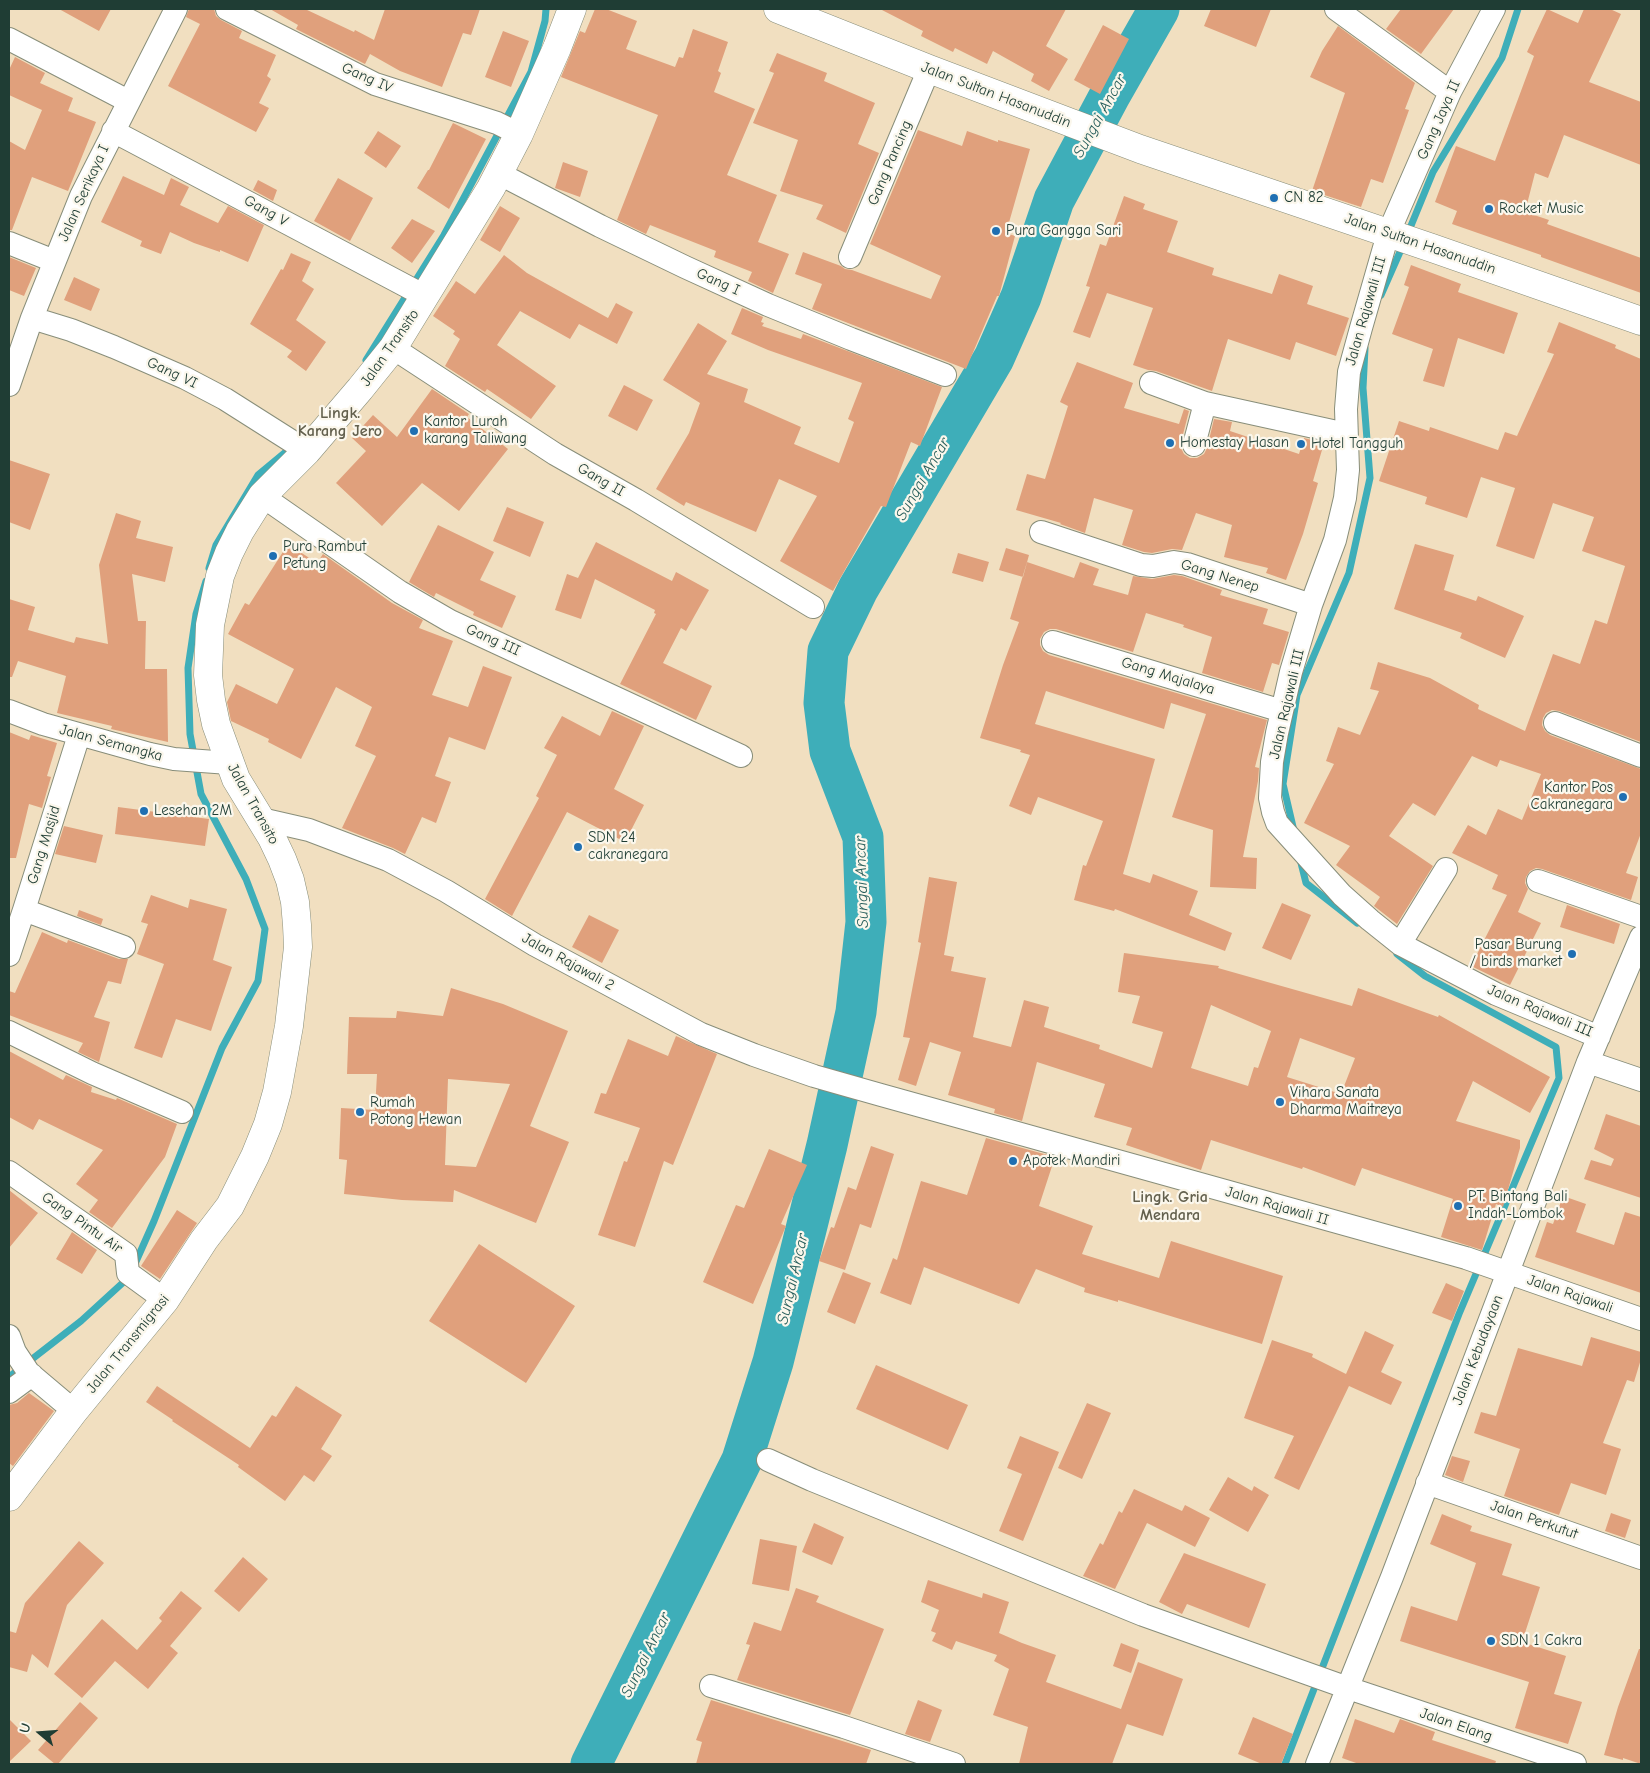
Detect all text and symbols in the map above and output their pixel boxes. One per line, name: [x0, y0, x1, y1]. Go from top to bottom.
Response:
street label: Jalan Sultan Hasanuddin: [918, 58, 1074, 132]
street label: Gang IV: [339, 59, 395, 97]
water label: Sungai Ancar: [1069, 71, 1131, 161]
street label: Gang Jaya II: [1413, 77, 1465, 163]
street label: Gang Pancing: [864, 118, 916, 208]
street label: Jalan Serikaya I: [55, 142, 113, 244]
place label: CN 82: [1284, 189, 1324, 207]
street label: Gang V: [241, 192, 291, 230]
marker: CN 82: [1268, 192, 1280, 204]
place label: Rocket Music: [1499, 200, 1584, 218]
marker: Rocket Music: [1483, 203, 1495, 215]
street label: Jalan Sultan Hasanuddin: [1342, 210, 1498, 278]
place label: Pura Gangga Sari: [1006, 222, 1121, 240]
marker: Pura Gangga Sari: [990, 225, 1002, 237]
street label: Jalan Rajawali III: [1342, 254, 1390, 368]
street label: Gang I: [694, 265, 742, 299]
street label: Jalan Transito: [357, 306, 423, 390]
street label: Gang VI: [144, 354, 200, 392]
district label: Lingk. Karang Jero: [298, 403, 382, 441]
place label: Kantor Lurah karang Taliwang: [424, 413, 527, 448]
marker: Kantor Lurah karang Taliwang: [408, 425, 420, 437]
water label: Sungai Ancar: [892, 434, 954, 524]
place label: Homestay Hasan: [1180, 434, 1289, 452]
place label: Hotel Tangguh: [1311, 435, 1403, 453]
marker: Homestay Hasan: [1164, 437, 1176, 449]
marker: Hotel Tangguh: [1295, 438, 1307, 450]
street label: Gang II: [574, 459, 628, 501]
place label: Pura Rambut Petung: [283, 538, 366, 573]
marker: Pura Rambut Petung: [267, 550, 279, 562]
street label: Gang Nenep: [1179, 556, 1261, 596]
street label: Gang III: [463, 620, 523, 660]
street label: Jalan Rajawali III: [1266, 647, 1308, 761]
street label: Gang Majalaya: [1119, 653, 1217, 699]
street label: Jalan Semangka: [58, 721, 164, 765]
street label: Jalan Transito: [223, 760, 283, 848]
place label: Kantor Pos Cakranegara: [1530, 779, 1613, 814]
marker: Kantor Pos Cakranegara: [1617, 791, 1629, 803]
place label: Lesehan 2M: [154, 802, 232, 820]
street label: Gang Masjid: [24, 804, 64, 886]
marker: Lesehan 2M: [138, 805, 150, 817]
place label: SDN 24 cakranegara: [588, 829, 669, 864]
water label: Sungai Ancar: [851, 836, 873, 928]
marker: SDN 24 cakranegara: [572, 841, 584, 853]
street label: Jalan Rajawali 2: [519, 929, 617, 995]
place label: Pasar Burung / birds market: [1469, 936, 1562, 971]
marker: Pasar Burung / birds market: [1566, 948, 1578, 960]
street label: Jalan Rajawali III: [1485, 981, 1595, 1041]
place label: Vihara Sanata Dharma Maitreya: [1290, 1084, 1402, 1119]
place label: Rumah Potong Hewan: [370, 1094, 462, 1129]
marker: Vihara Sanata Dharma Maitreya: [1274, 1096, 1286, 1108]
marker: Rumah Potong Hewan: [354, 1106, 366, 1118]
place label: Apotek Mandiri: [1023, 1152, 1120, 1170]
marker: Apotek Mandiri: [1007, 1155, 1019, 1167]
street label: Jalan Rajawali II: [1223, 1183, 1331, 1229]
district label: Lingk. Gria Mendara: [1132, 1187, 1208, 1225]
street label: Gang Pintu Air: [38, 1188, 126, 1258]
place label: PT. Bintang Bali Indah-Lombok: [1468, 1188, 1568, 1223]
marker: PT. Bintang Bali Indah-Lombok: [1452, 1200, 1464, 1212]
water label: Sungai Ancar: [773, 1232, 813, 1326]
street label: Jalan Rajawali: [1525, 1271, 1615, 1317]
street label: Jalan Transmigrasi: [83, 1291, 173, 1397]
street label: Jalan Kebudayaan: [1449, 1292, 1507, 1408]
street label: Jalan Perkutut: [1488, 1497, 1580, 1543]
water label: Sungai Ancar: [617, 1609, 675, 1701]
place label: SDN 1 Cakra: [1501, 1632, 1582, 1650]
marker: SDN 1 Cakra: [1485, 1635, 1497, 1647]
street label: Jalan Elang: [1417, 1704, 1495, 1746]
north arrow: [15, 1708, 65, 1758]
text: U: [16, 1721, 35, 1735]

